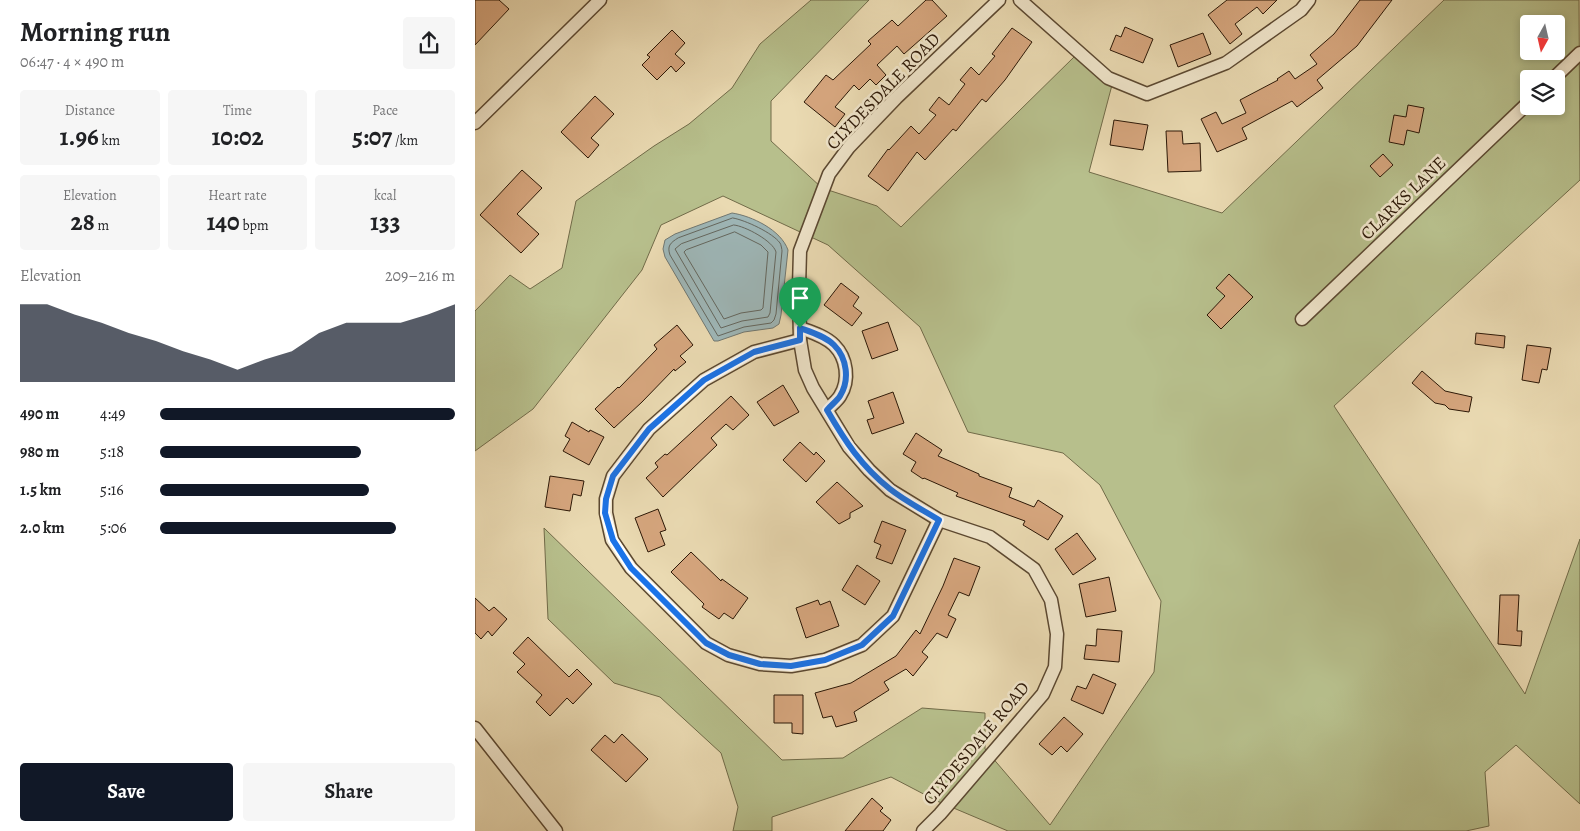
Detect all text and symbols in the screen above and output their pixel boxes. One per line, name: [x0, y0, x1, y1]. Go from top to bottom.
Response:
text: Morning run: [20, 13, 170, 51]
north arrow: [1520, 15, 1565, 60]
map controls: [1520, 15, 1565, 115]
button: share: [403, 17, 455, 69]
street label: CLYDESDALE ROAD: [821, 27, 945, 155]
text: 06:47 · 4 × 490 m: [20, 51, 124, 73]
button: layers: [1520, 70, 1565, 115]
text: Distance: [65, 101, 115, 120]
text: Time: [223, 101, 252, 120]
text: Pace: [372, 101, 398, 120]
text: 1.96: [60, 120, 99, 154]
text: 10:02: [211, 120, 264, 154]
text: 5:07: [352, 120, 392, 154]
text: km: [99, 131, 120, 150]
text: /km: [392, 131, 418, 150]
street label: CLARKS LANE: [1355, 151, 1451, 245]
text: Elevation: [63, 186, 117, 205]
text: Heart rate: [208, 186, 267, 205]
text: kcal: [374, 186, 396, 205]
text: 28: [71, 205, 95, 239]
text: 140: [206, 205, 240, 239]
text: 133: [370, 205, 400, 239]
text: m: [95, 216, 109, 235]
text: bpm: [240, 216, 269, 235]
text: Elevation: [20, 265, 81, 287]
text: 209–216 m: [385, 265, 455, 287]
pin: [779, 277, 821, 328]
icon: arrive: [786, 284, 814, 312]
text: 490 m: [20, 403, 59, 425]
text: 4:49: [100, 403, 126, 425]
text: 980 m: [20, 441, 59, 463]
text: 5:18: [100, 441, 124, 463]
text: 1.5 km: [20, 479, 61, 501]
text: 5:16: [100, 479, 124, 501]
text: 2.0 km: [20, 517, 65, 539]
text: 5:06: [100, 517, 127, 539]
street label: CLYDESDALE ROAD: [917, 676, 1035, 810]
button: Save: [20, 763, 233, 821]
button: Share: [243, 763, 455, 821]

